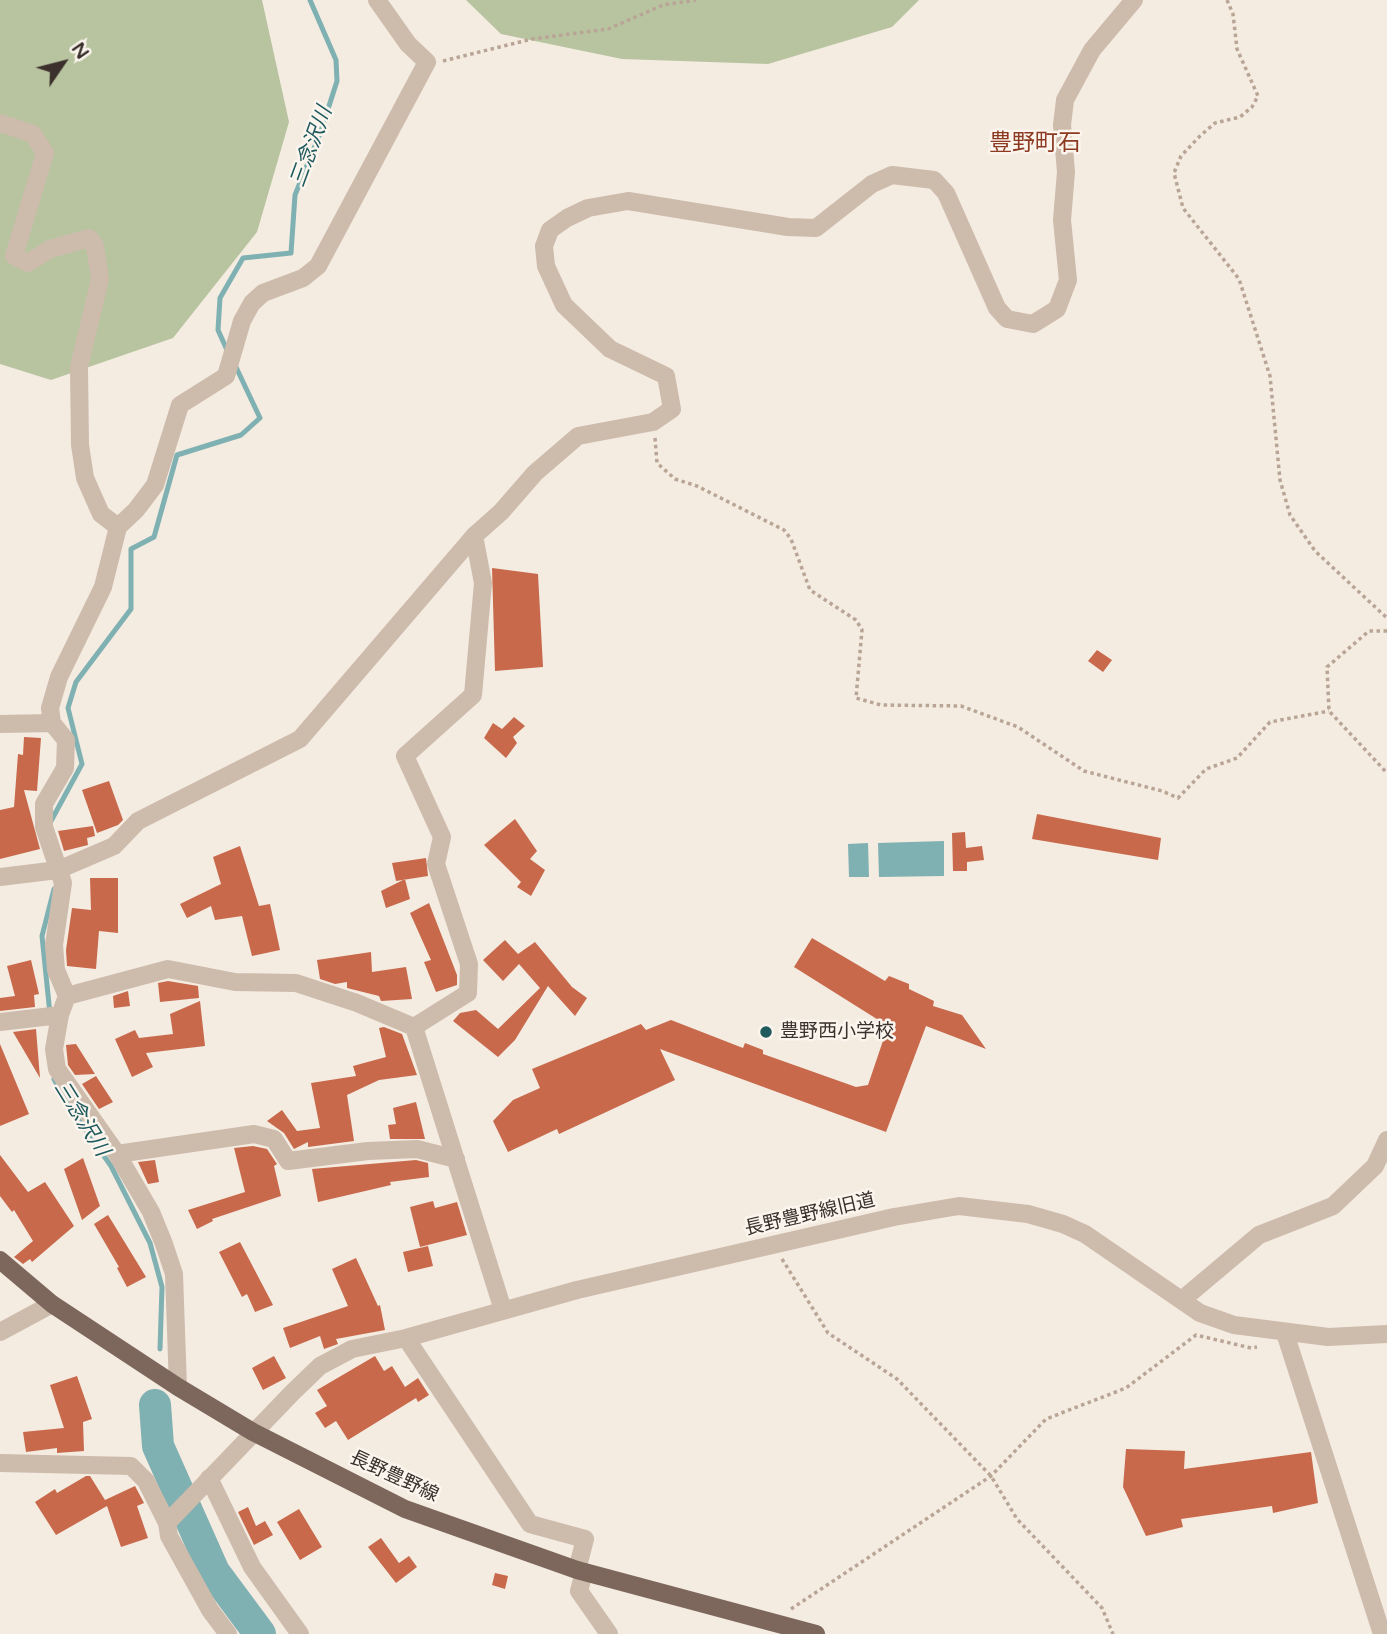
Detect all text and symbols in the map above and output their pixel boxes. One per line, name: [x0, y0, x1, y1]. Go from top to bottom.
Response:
north arrow: [28, 28, 98, 98]
text: N: [67, 38, 94, 64]
water label: 三念沢川: [286, 103, 338, 191]
district label: 豊野町石: [989, 130, 1081, 158]
place label: 豊野西小学校: [780, 1021, 894, 1043]
marker: 豊野西小学校: [758, 1024, 774, 1040]
water label: 三念沢川: [48, 1077, 114, 1161]
street label: 長野豊野線旧道: [743, 1189, 877, 1241]
street label: 長野豊野線: [346, 1447, 442, 1507]

